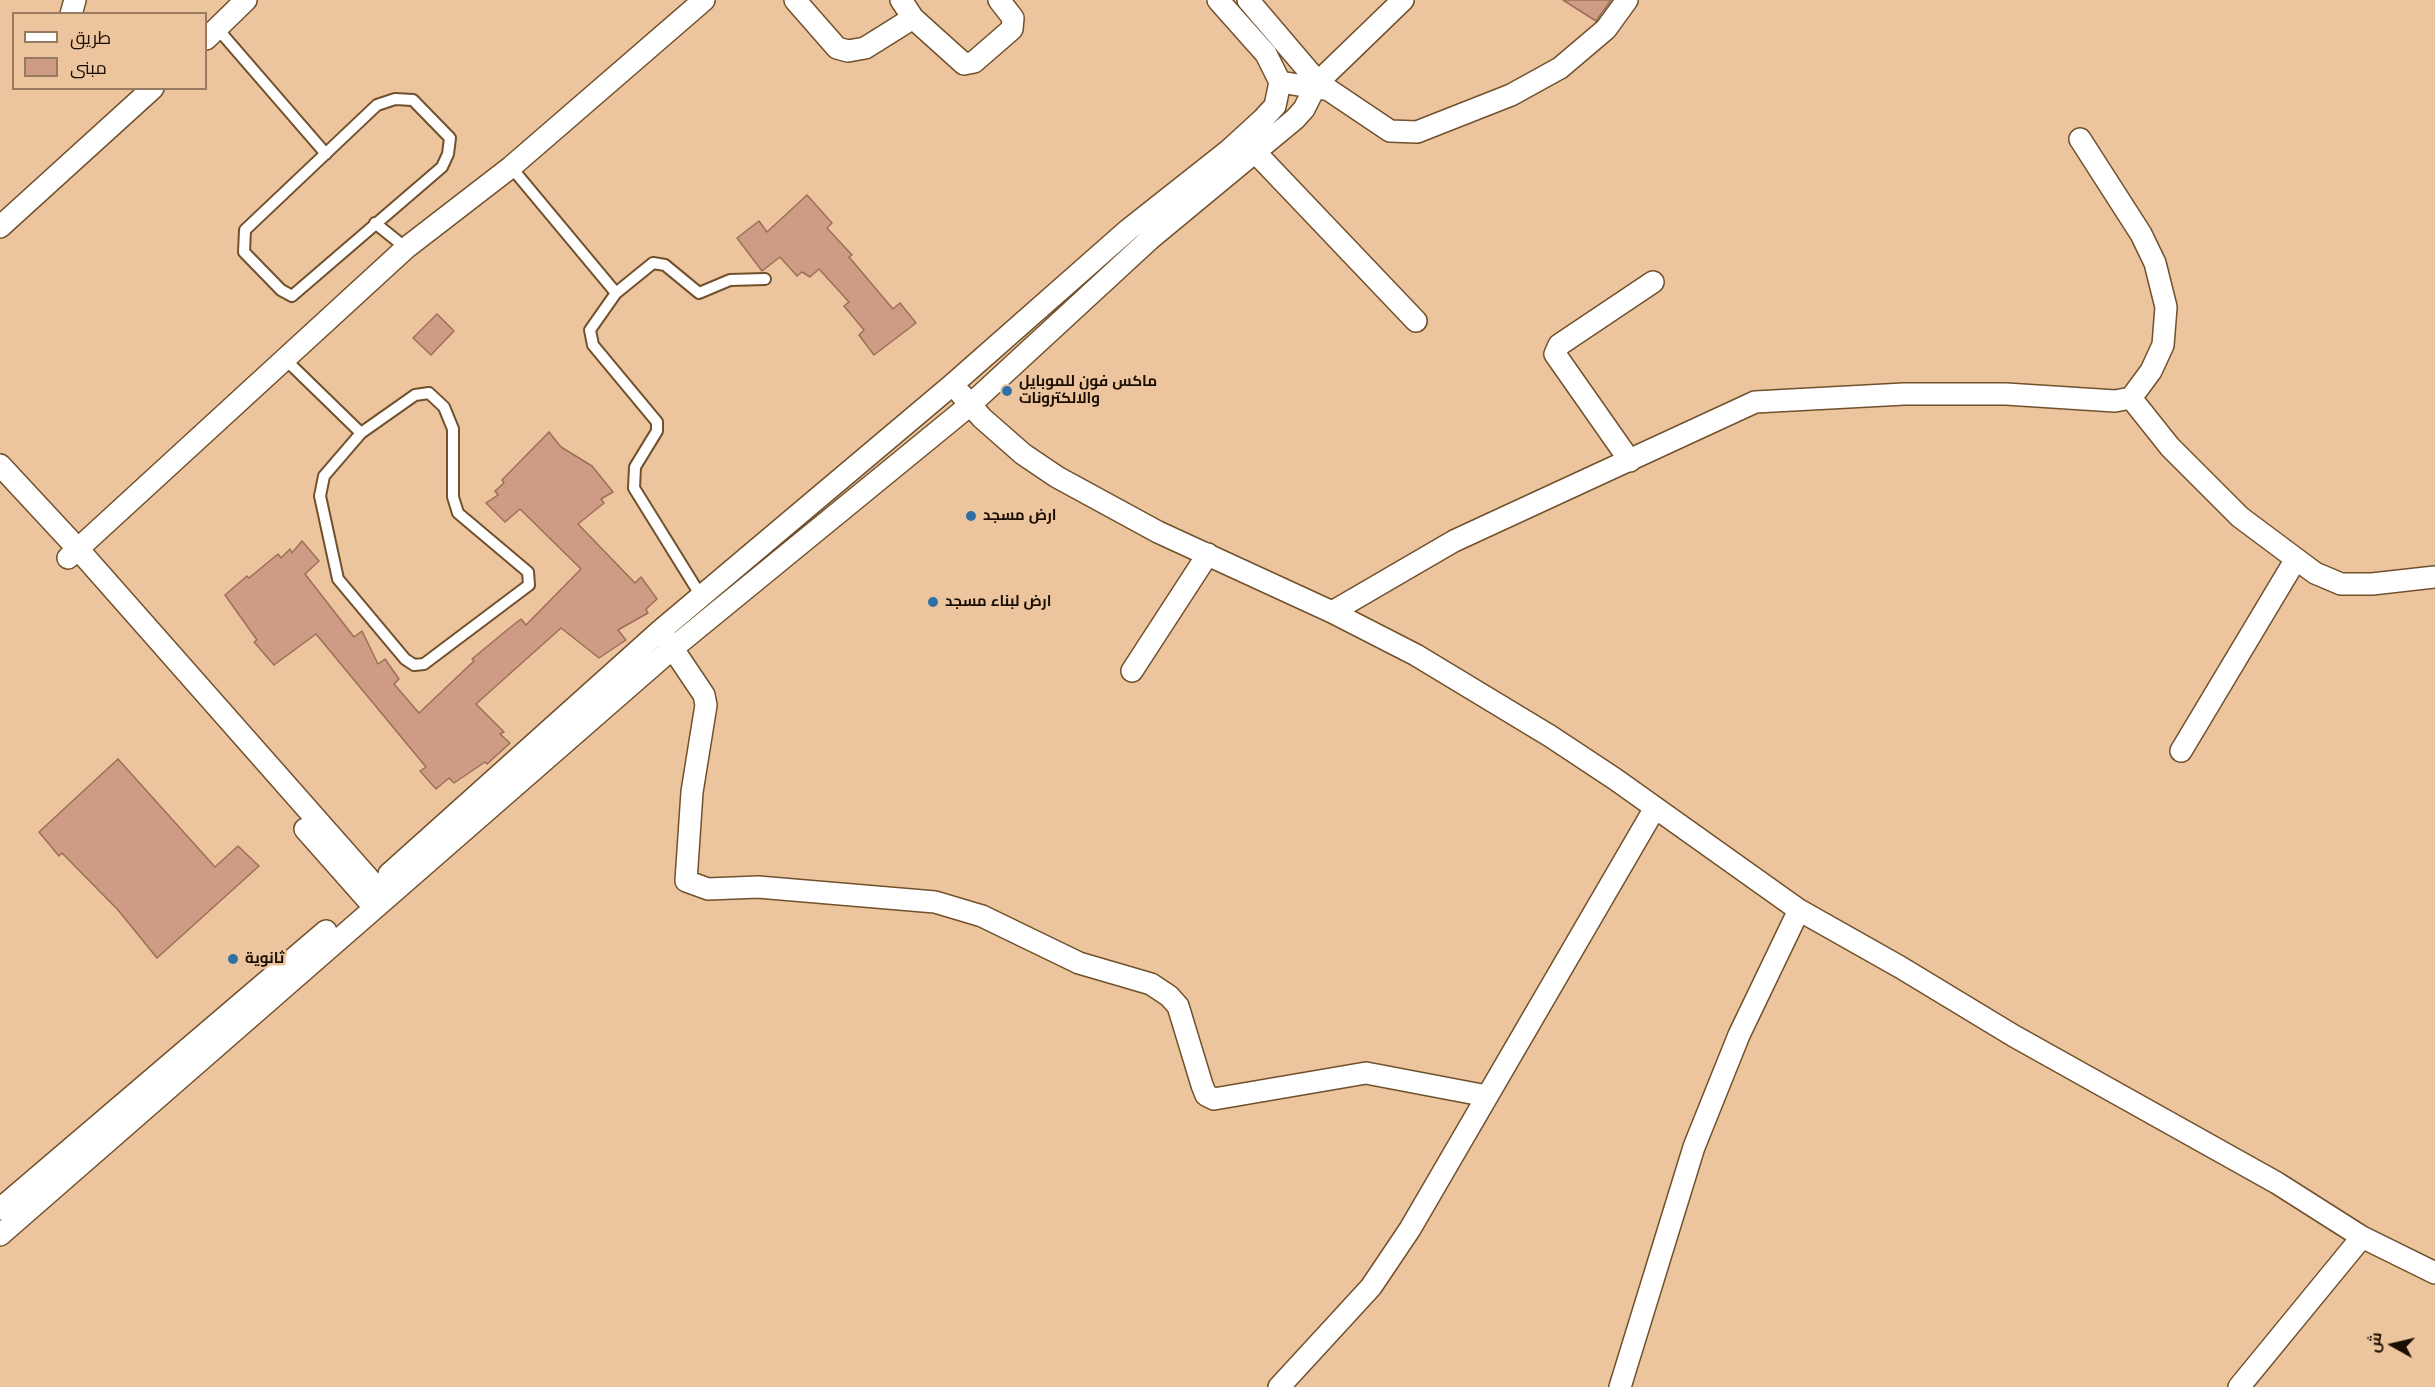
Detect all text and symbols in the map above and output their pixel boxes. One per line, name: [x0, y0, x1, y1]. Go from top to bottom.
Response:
legend: [12, 12, 207, 90]
text: طريق: [70, 26, 111, 50]
text: مبنى: [70, 56, 107, 80]
place label: ماكس فون للموبايل والالكترونات: [1019, 373, 1157, 408]
marker: ماكس فون للموبايل والالكترونات: [1000, 384, 1014, 398]
place label: ارض مسجد: [983, 507, 1057, 525]
marker: ارض مسجد: [964, 509, 978, 523]
place label: ارض لبناء مسجد: [945, 593, 1051, 611]
marker: ارض لبناء مسجد: [926, 595, 940, 609]
place label: ثانوية: [245, 950, 284, 968]
marker: ثانوية: [226, 952, 240, 966]
north arrow: [2363, 1315, 2423, 1375]
text: ش: [2363, 1331, 2387, 1354]

